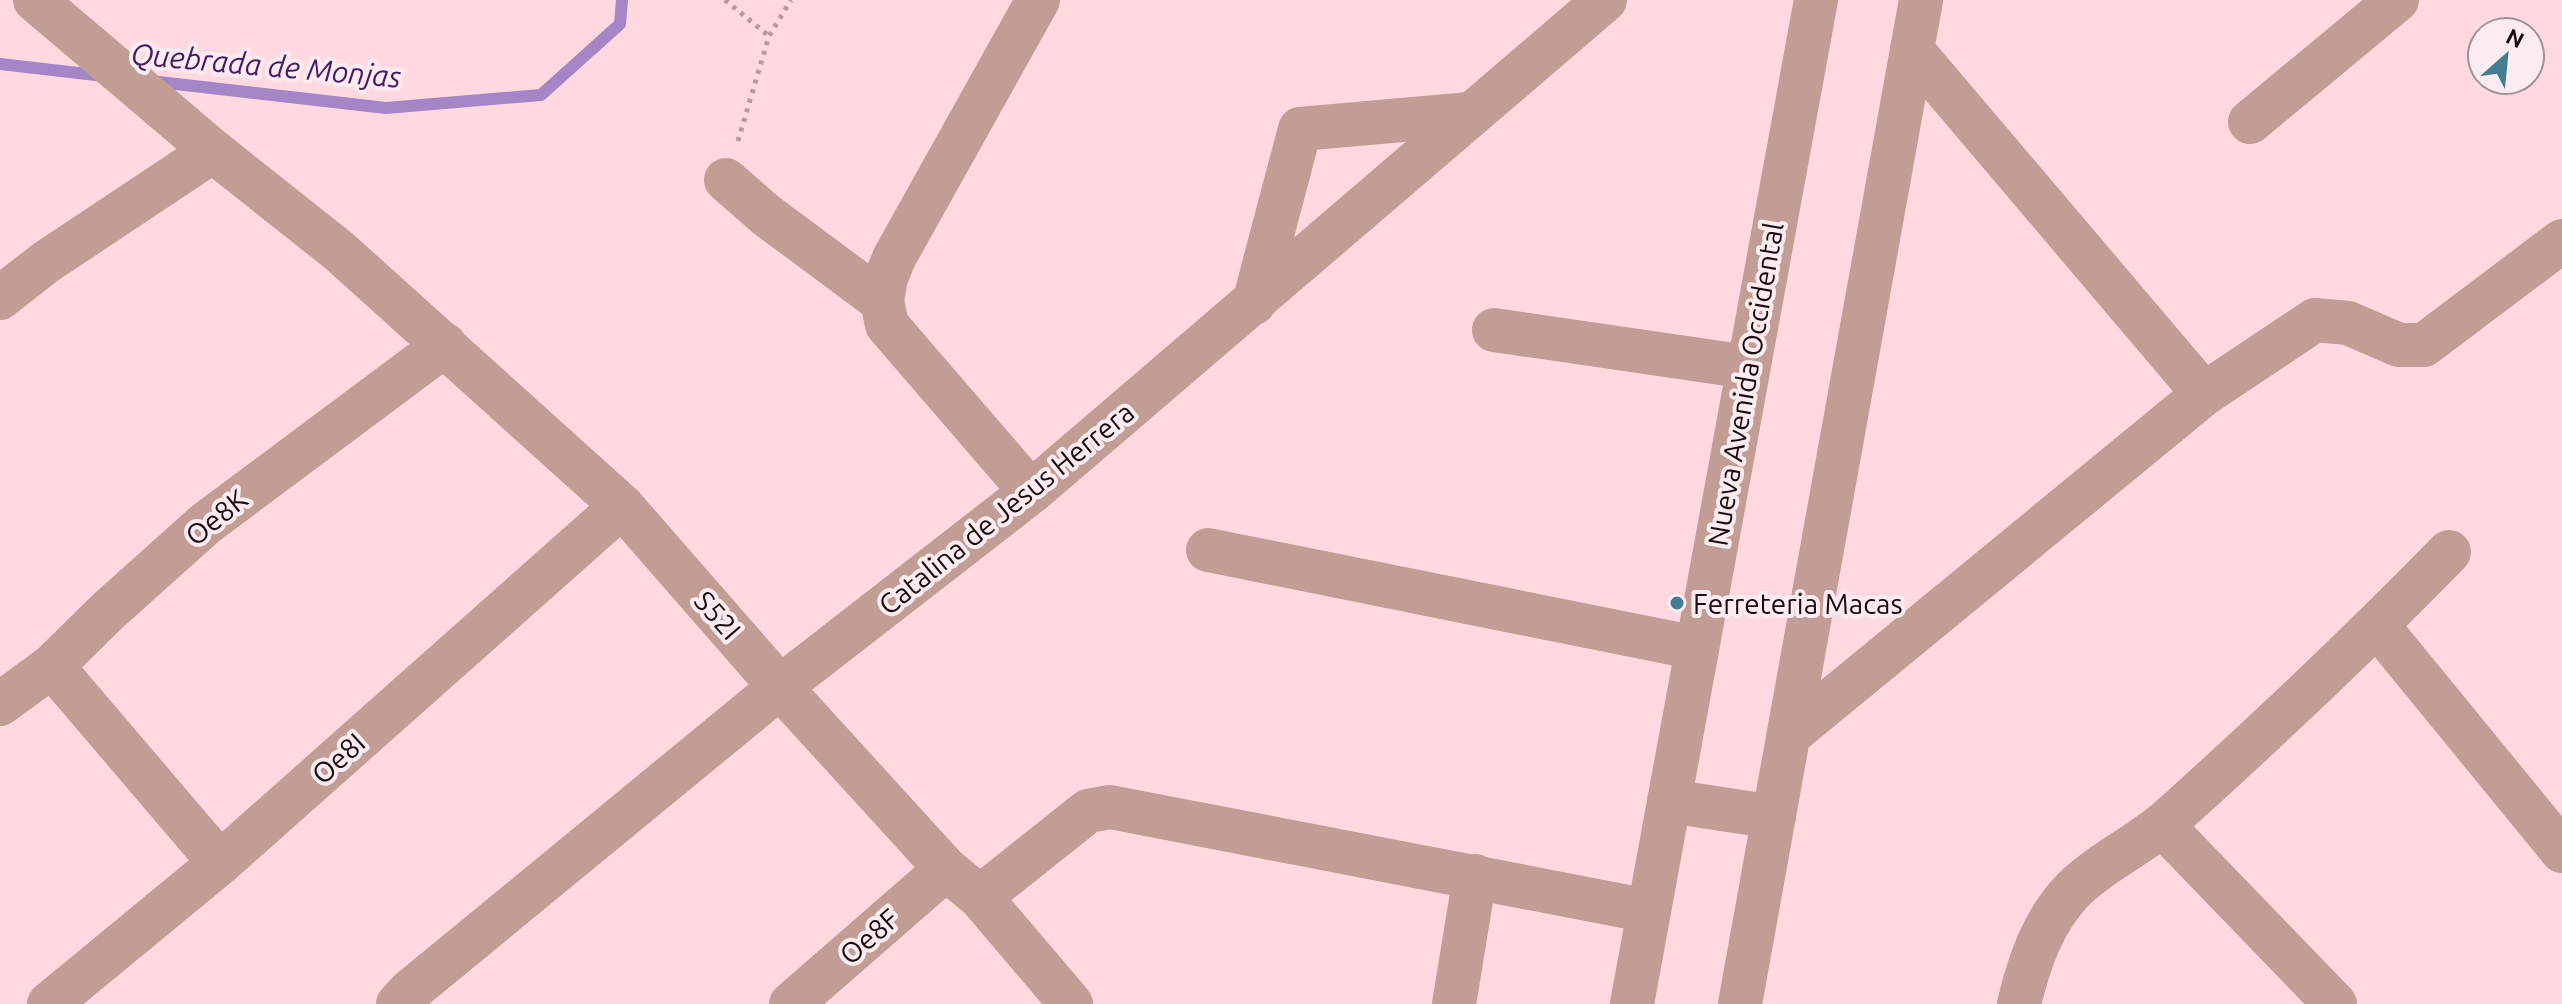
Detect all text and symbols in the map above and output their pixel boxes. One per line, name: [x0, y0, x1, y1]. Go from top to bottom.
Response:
north arrow: [2466, 16, 2546, 96]
text: N: [2502, 23, 2528, 53]
water label: Quebrada de Monjas: [129, 36, 403, 94]
street label: Nueva Avenida Occidental: [1701, 220, 1789, 548]
street label: Catalina de Jesus Herrera: [872, 396, 1140, 620]
street label: Oe8K: [179, 483, 253, 551]
street label: S52I: [689, 585, 747, 645]
place label: Ferreteria Macas: [1693, 588, 1903, 619]
marker: Ferreteria Macas: [1668, 594, 1686, 612]
street label: Oe8I: [305, 726, 371, 790]
street label: Oe8F: [833, 902, 905, 970]

